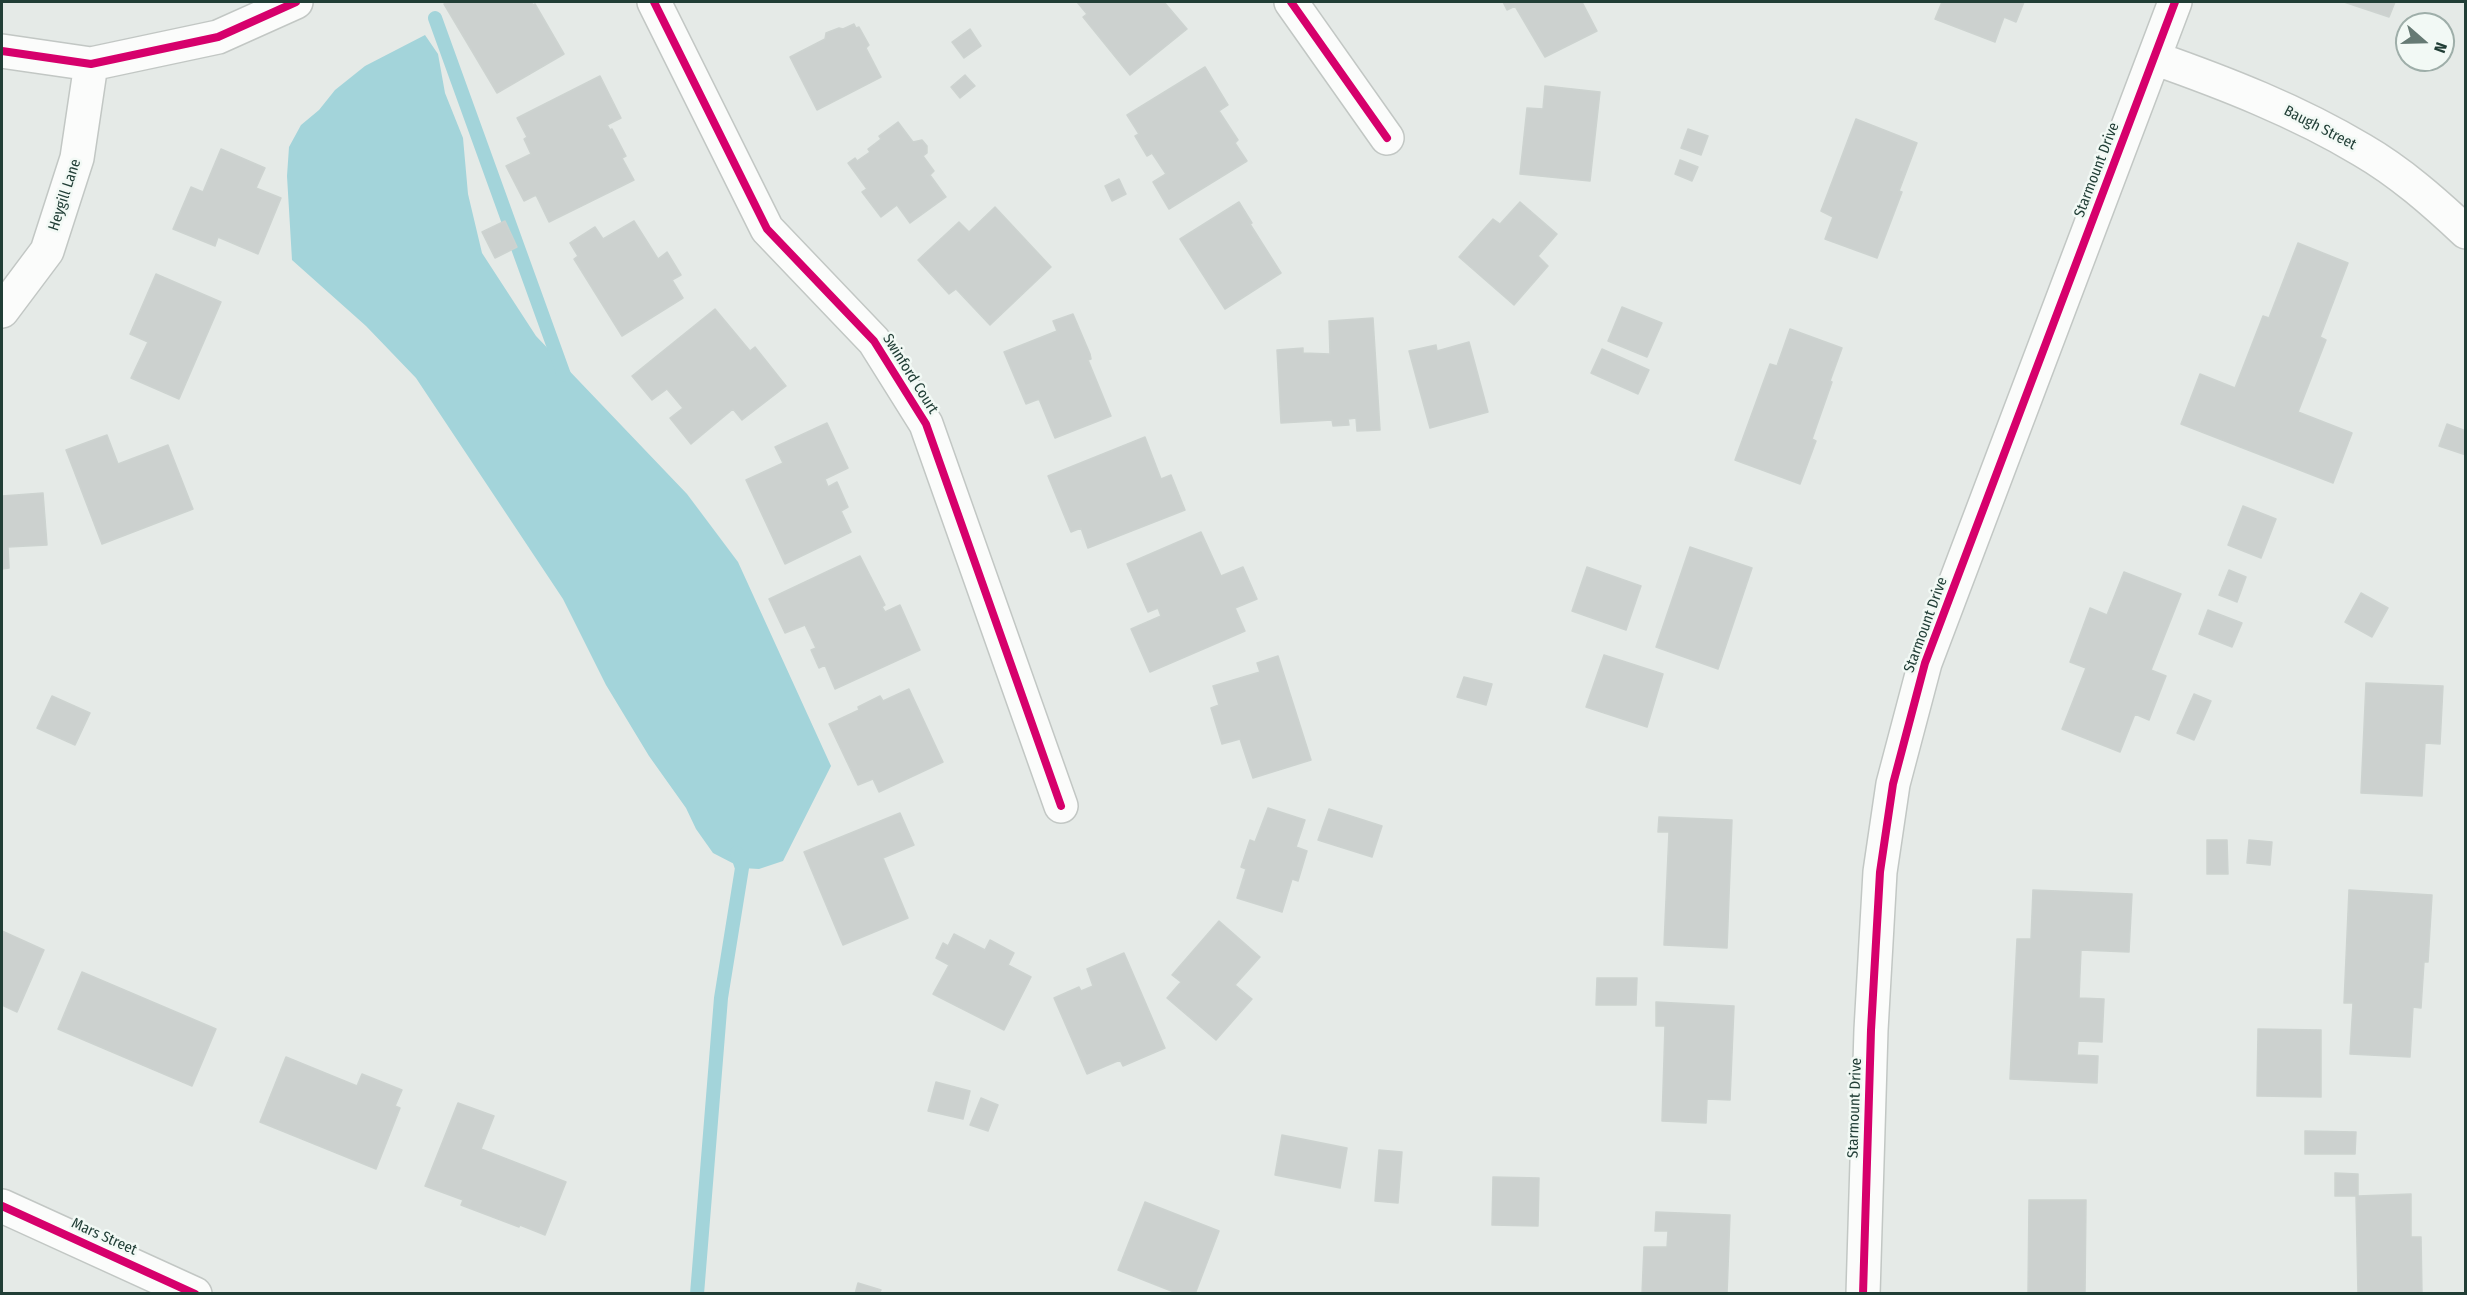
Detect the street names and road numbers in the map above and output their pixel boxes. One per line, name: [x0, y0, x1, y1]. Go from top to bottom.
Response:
street label: Baugh Street: [2281, 102, 2359, 154]
street label: Starmount Drive: [2071, 120, 2123, 220]
street label: Heygill Lane: [45, 157, 85, 233]
street label: Swinford Court: [878, 331, 942, 417]
street label: Starmount Drive: [1900, 575, 1952, 675]
street label: Starmount Drive: [1844, 1058, 1866, 1158]
street label: Mars Street: [68, 1215, 140, 1259]

